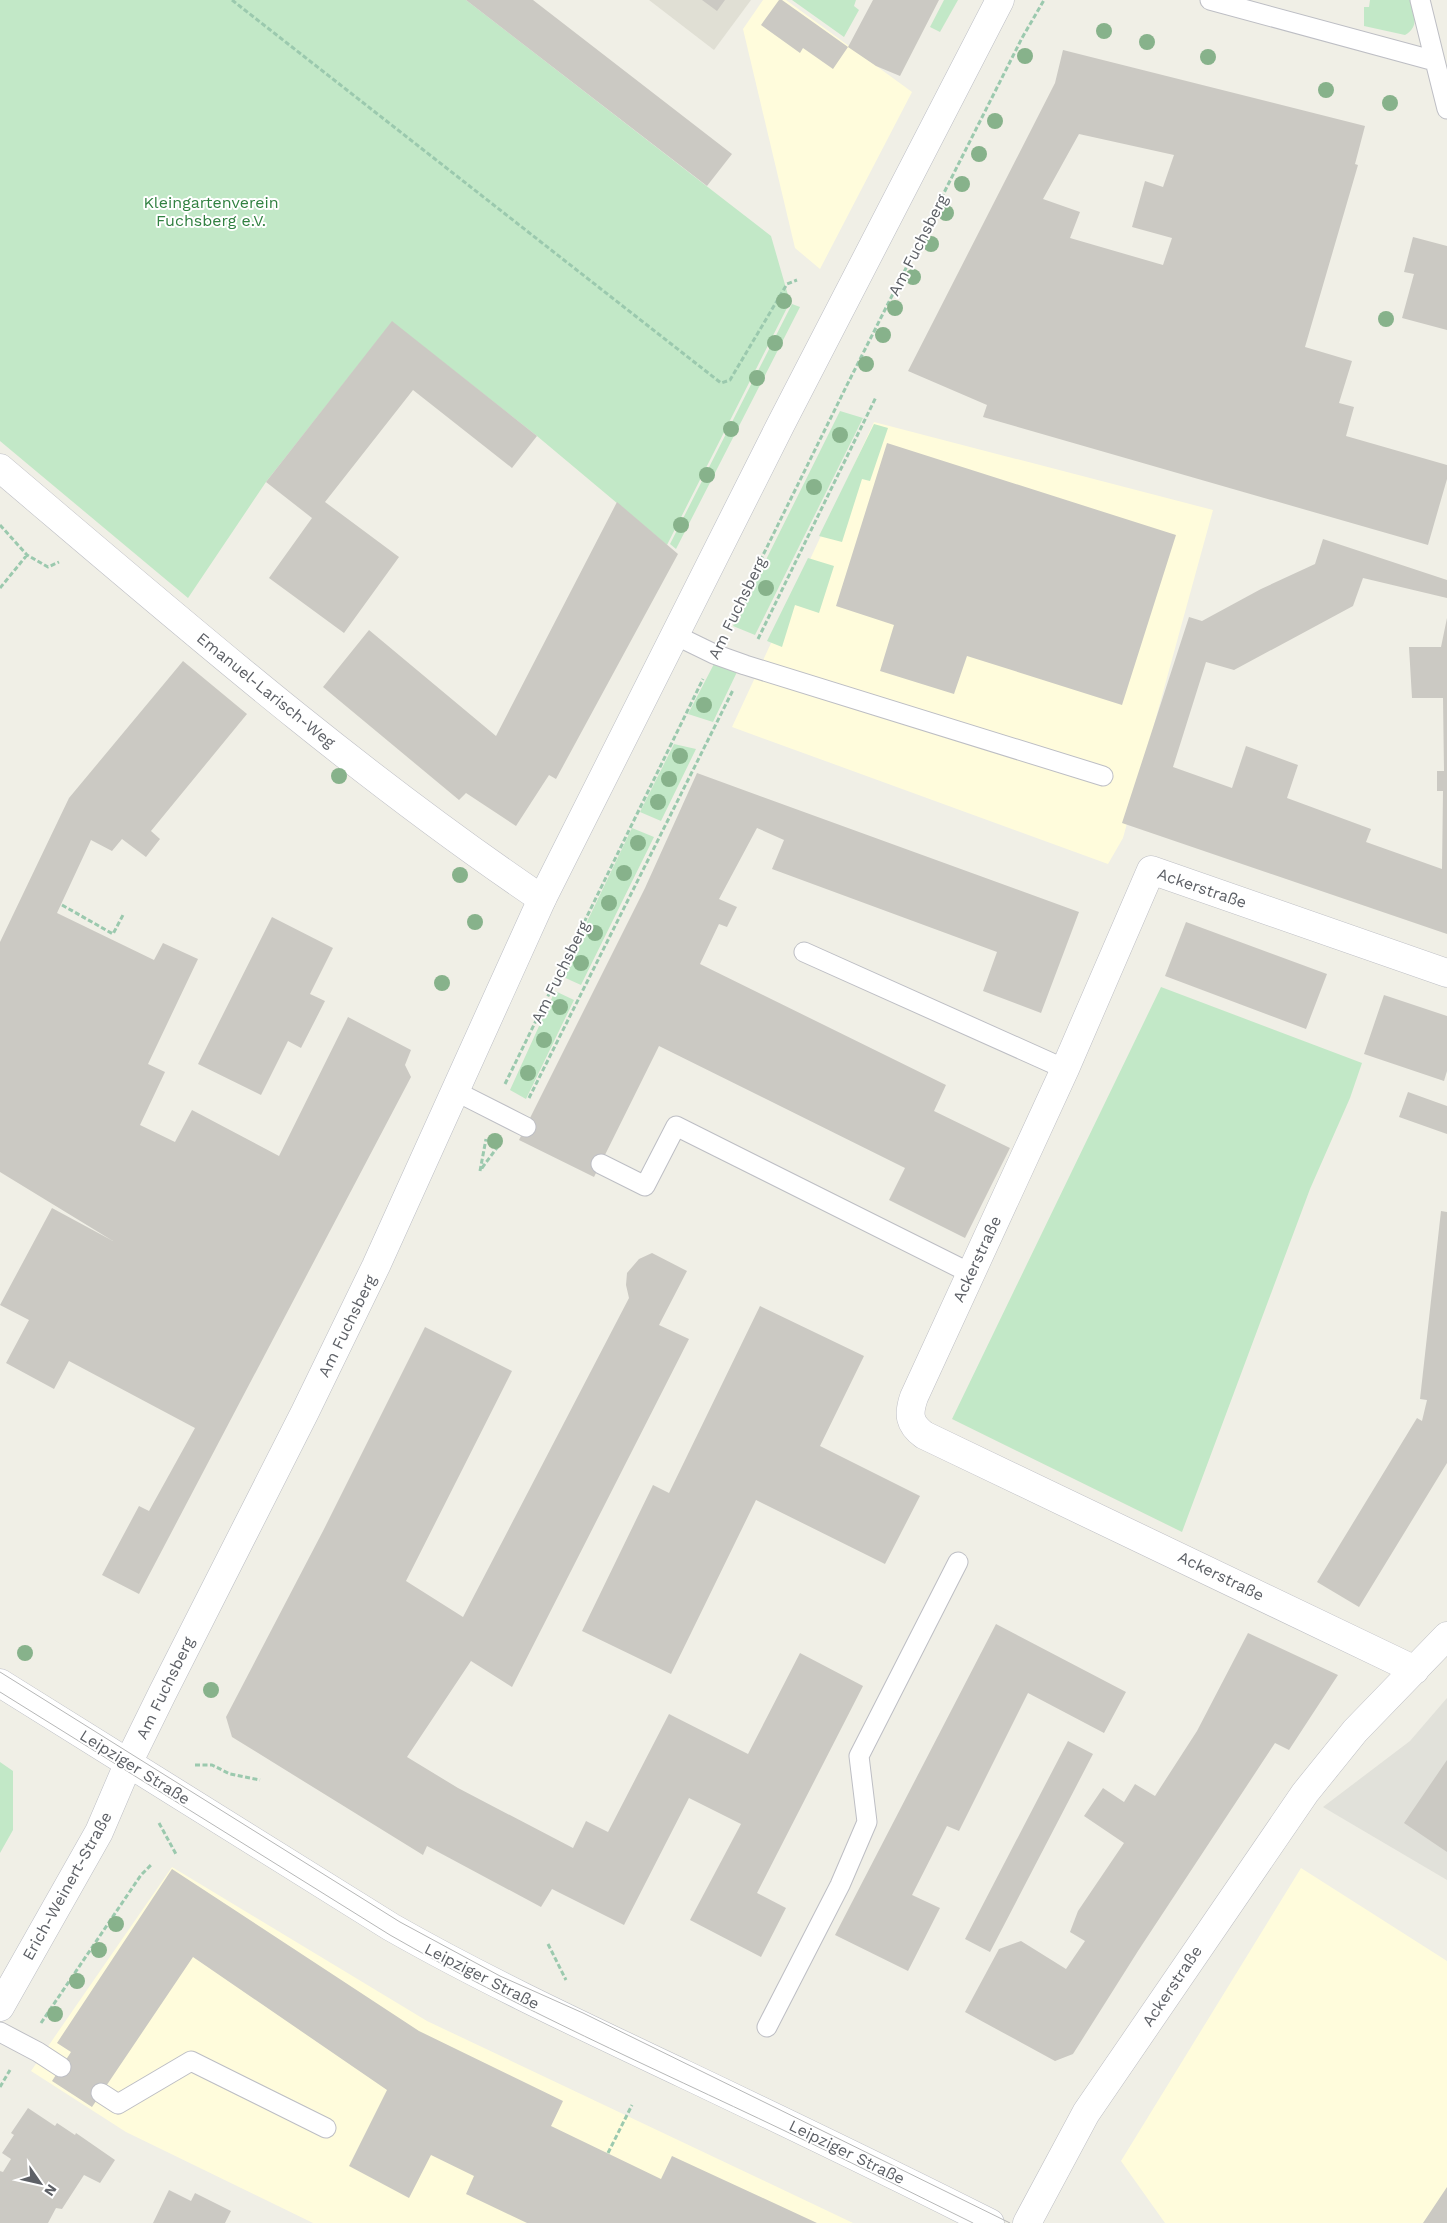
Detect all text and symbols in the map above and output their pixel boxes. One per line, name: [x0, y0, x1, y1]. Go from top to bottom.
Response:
street label: Am Fuchsberg: [884, 191, 952, 299]
park label: Kleingartenverein Fuchsberg e.V.: [143, 193, 279, 230]
street label: Am Fuchsberg: [704, 553, 770, 662]
street label: Emanuel-Larisch-Weg: [193, 628, 339, 752]
street label: Ackerstraße: [1155, 864, 1249, 912]
street label: Am Fuchsberg: [527, 917, 593, 1026]
street label: Ackerstraße: [949, 1213, 1005, 1305]
street label: Am Fuchsberg: [314, 1271, 380, 1380]
street label: Ackerstraße: [1175, 1547, 1267, 1605]
street label: Am Fuchsberg: [132, 1633, 198, 1742]
street label: Leipziger Straße: [76, 1725, 194, 1809]
street label: Erich-Weinert-Straße: [18, 1808, 116, 1964]
street label: Leipziger Straße: [421, 1939, 543, 2013]
street label: Ackerstraße: [1138, 1942, 1206, 2030]
street label: Leipziger Straße: [786, 2116, 908, 2188]
north arrow: [15, 2158, 65, 2208]
text: N: [41, 2181, 60, 2199]

